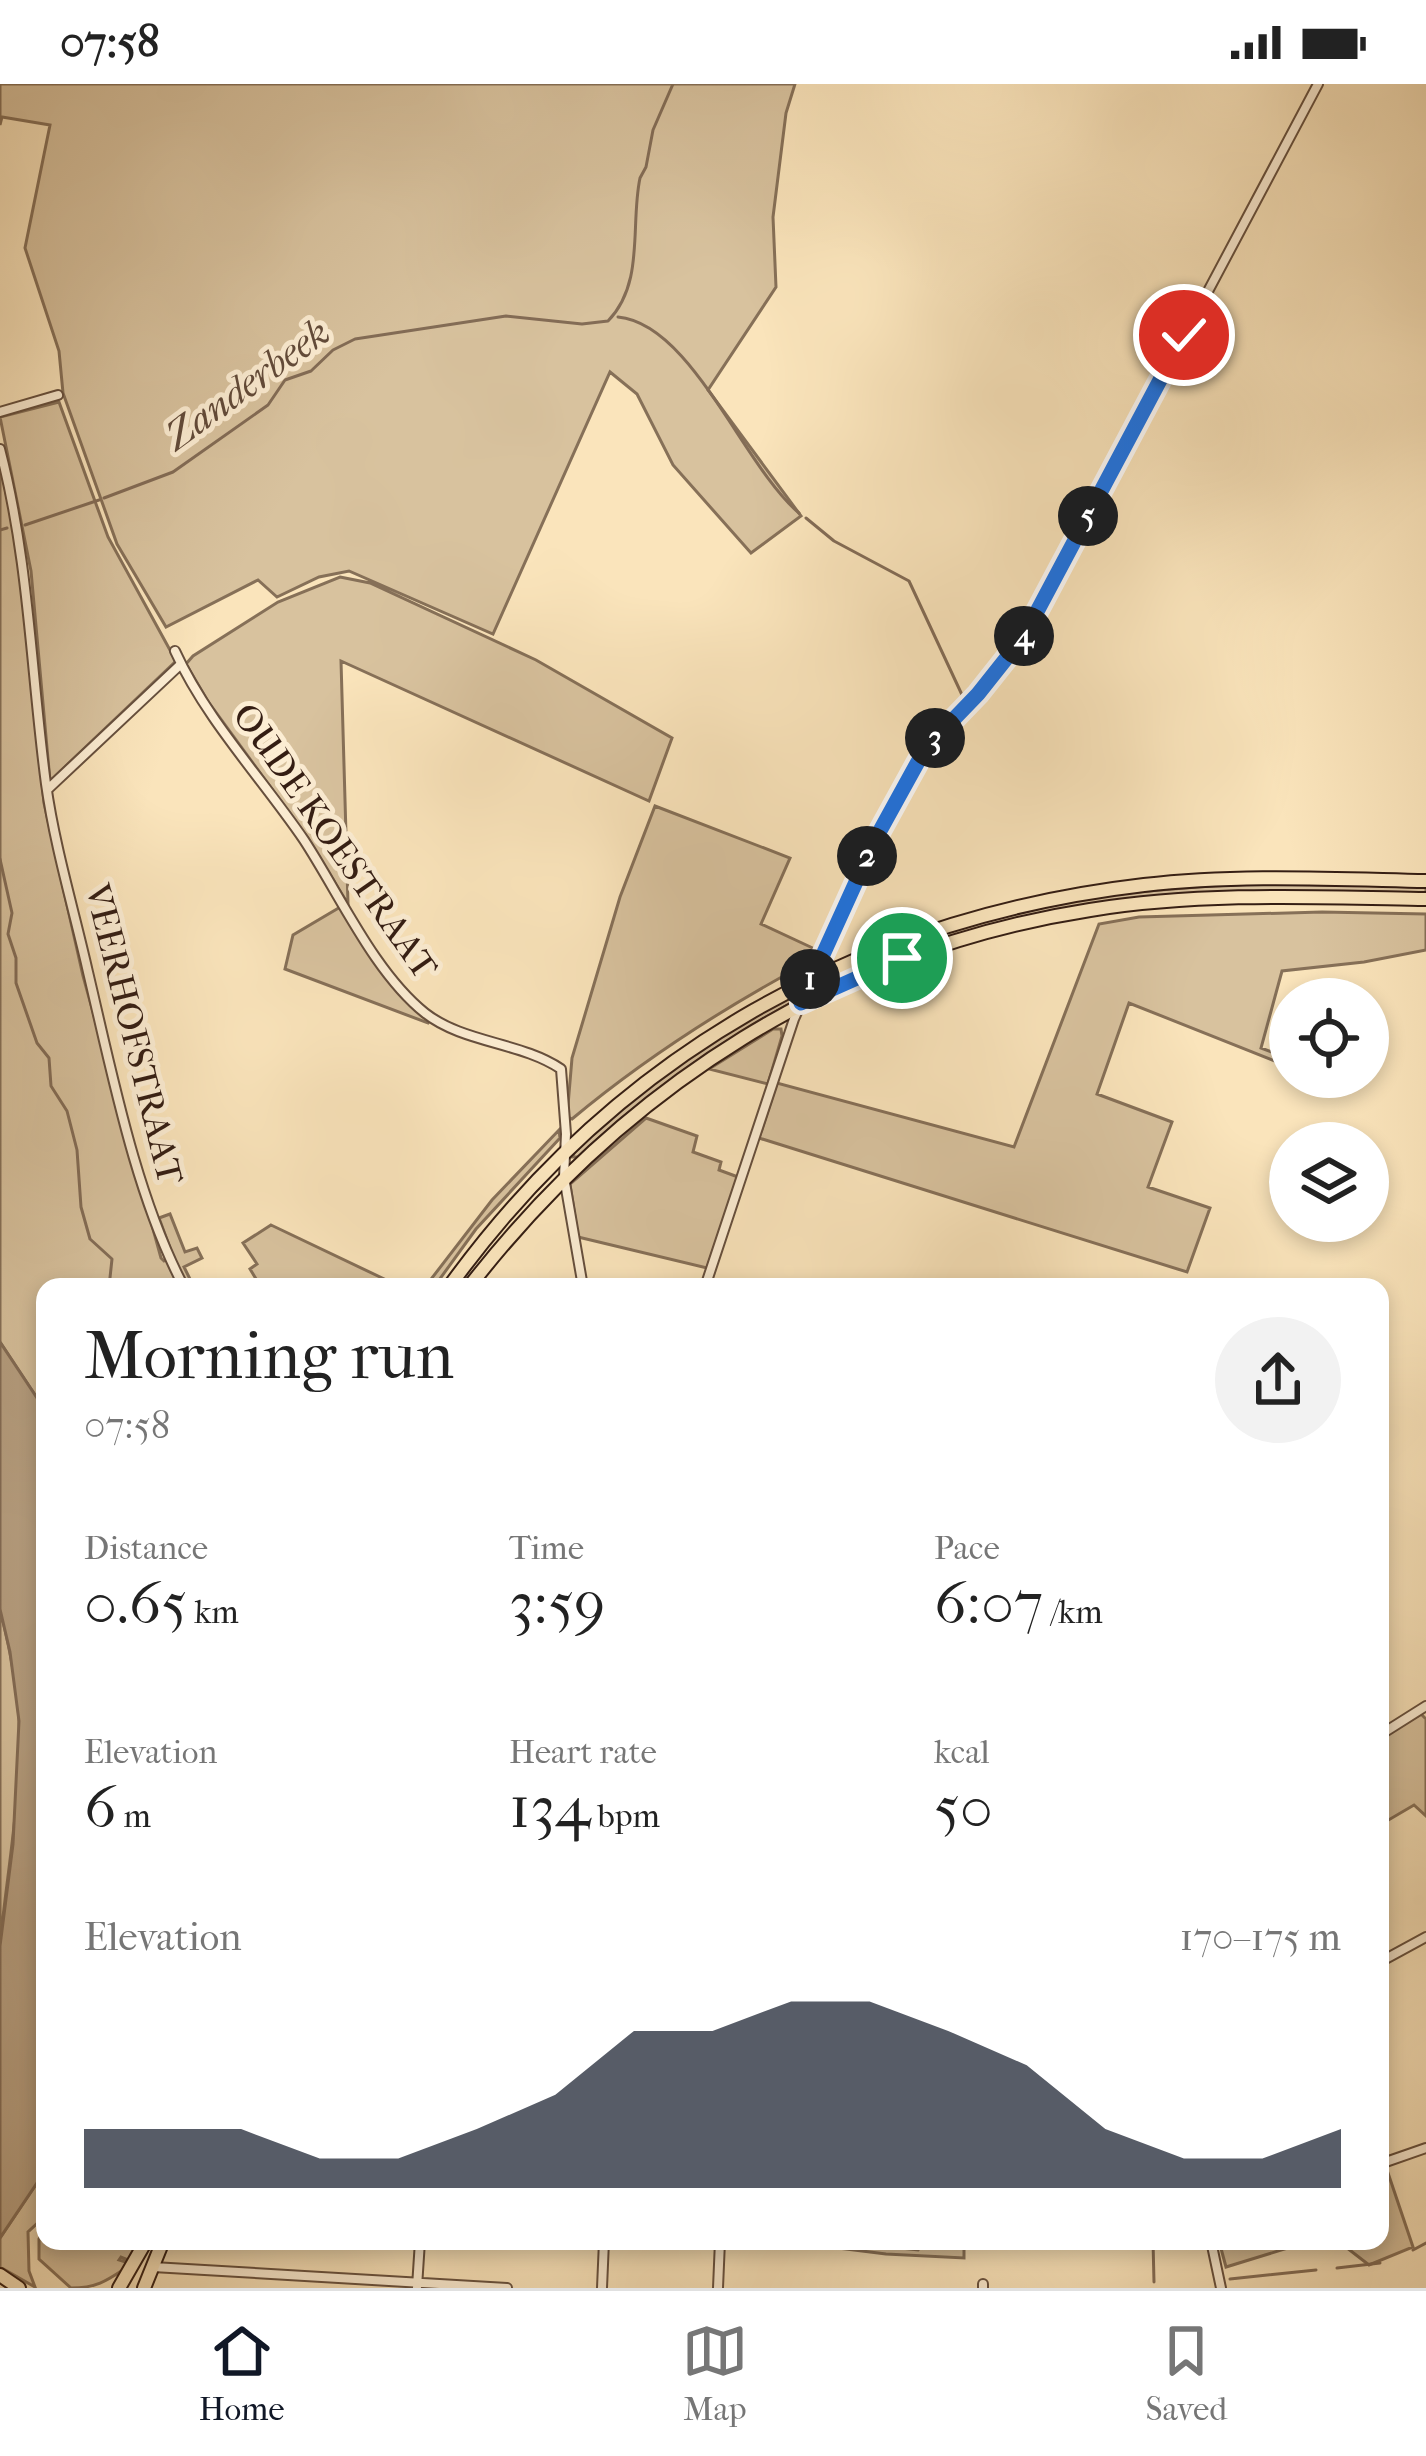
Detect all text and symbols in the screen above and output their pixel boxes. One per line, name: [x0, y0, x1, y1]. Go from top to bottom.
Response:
text: 07:58: [60, 16, 160, 69]
pin: [1133, 284, 1235, 386]
icon: check: [1151, 302, 1217, 368]
water label: Zanderbeek: [154, 309, 338, 460]
pin: 5: [1058, 486, 1118, 546]
text: 5: [1081, 496, 1095, 535]
pin: 4: [994, 606, 1054, 666]
text: 4: [1014, 616, 1034, 655]
street label: OUDE KOESTRAAT: [224, 695, 446, 987]
pin: 3: [905, 708, 965, 768]
text: 3: [928, 718, 942, 757]
pin: 2: [837, 826, 897, 886]
text: 2: [859, 836, 875, 875]
street label: VEERHOFSTRAAT: [76, 879, 192, 1189]
pin: [851, 907, 953, 1009]
icon: arrive: [869, 925, 935, 991]
pin: 1: [780, 949, 840, 1009]
text: 1: [804, 959, 816, 998]
map controls: [1269, 978, 1389, 1242]
button: locate: [1269, 978, 1389, 1098]
button: layers: [1269, 1122, 1389, 1242]
button: share: [1215, 1317, 1341, 1443]
text: Morning run: [84, 1318, 454, 1395]
text: 07:58: [84, 1402, 170, 1448]
text: Distance: [84, 1529, 208, 1568]
text: Time: [509, 1529, 584, 1568]
text: Pace: [934, 1529, 1000, 1568]
text: 0.65: [84, 1568, 187, 1639]
text: 3:59: [509, 1568, 606, 1639]
text: 6:07: [934, 1568, 1043, 1639]
text: km: [187, 1593, 239, 1632]
text: /km: [1043, 1593, 1103, 1632]
text: Elevation: [84, 1733, 217, 1772]
text: Heart rate: [509, 1733, 657, 1772]
text: kcal: [934, 1733, 990, 1772]
text: 6: [84, 1772, 117, 1843]
text: 134: [509, 1772, 590, 1843]
text: 50: [934, 1772, 993, 1843]
text: m: [117, 1797, 151, 1836]
text: bpm: [590, 1797, 660, 1836]
text: Elevation: [84, 1914, 242, 1960]
text: 170–175 m: [1179, 1914, 1341, 1960]
tab: Home: [199, 2318, 285, 2429]
tab: Map: [682, 2318, 748, 2429]
tab: Saved: [1145, 2318, 1227, 2429]

